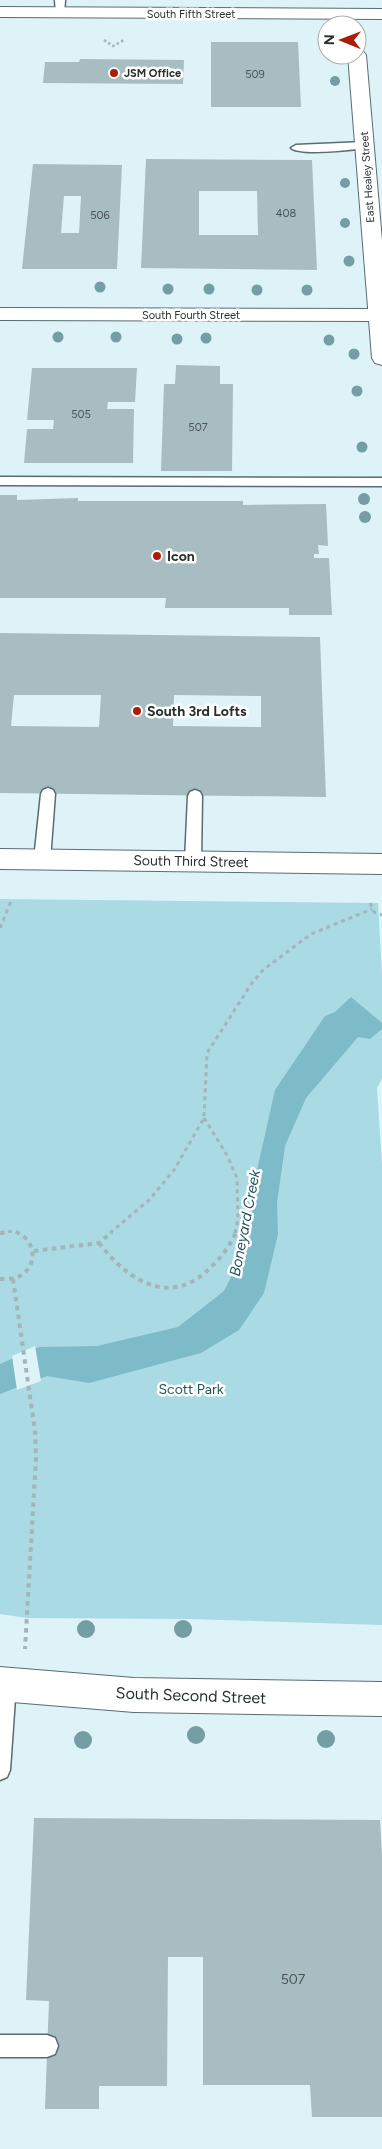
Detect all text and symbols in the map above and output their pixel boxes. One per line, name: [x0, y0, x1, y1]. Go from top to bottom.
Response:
street label: South Fifth Street: [147, 8, 235, 21]
north arrow: [317, 15, 367, 65]
text: N: [321, 34, 338, 45]
marker: JSM Office: [108, 67, 120, 79]
place label: JSM Office: [124, 67, 181, 80]
house number: 509: [245, 68, 265, 81]
street label: East Healey Street: [358, 131, 377, 223]
house number: 408: [276, 207, 297, 220]
house number: 506: [90, 209, 110, 222]
street label: South Fourth Street: [142, 309, 240, 322]
house number: 505: [71, 408, 91, 421]
house number: 507: [188, 421, 208, 434]
place label: Icon: [167, 548, 195, 565]
marker: Icon: [151, 550, 163, 562]
place label: South 3rd Lofts: [147, 703, 247, 720]
marker: South 3rd Lofts: [131, 705, 143, 717]
street label: South Third Street: [133, 852, 249, 871]
water label: Boneyard Creek: [226, 1167, 264, 1278]
park label: Scott Park: [159, 1381, 224, 1398]
street label: South Second Street: [115, 1683, 267, 1708]
house number: 507: [281, 1971, 306, 1988]

